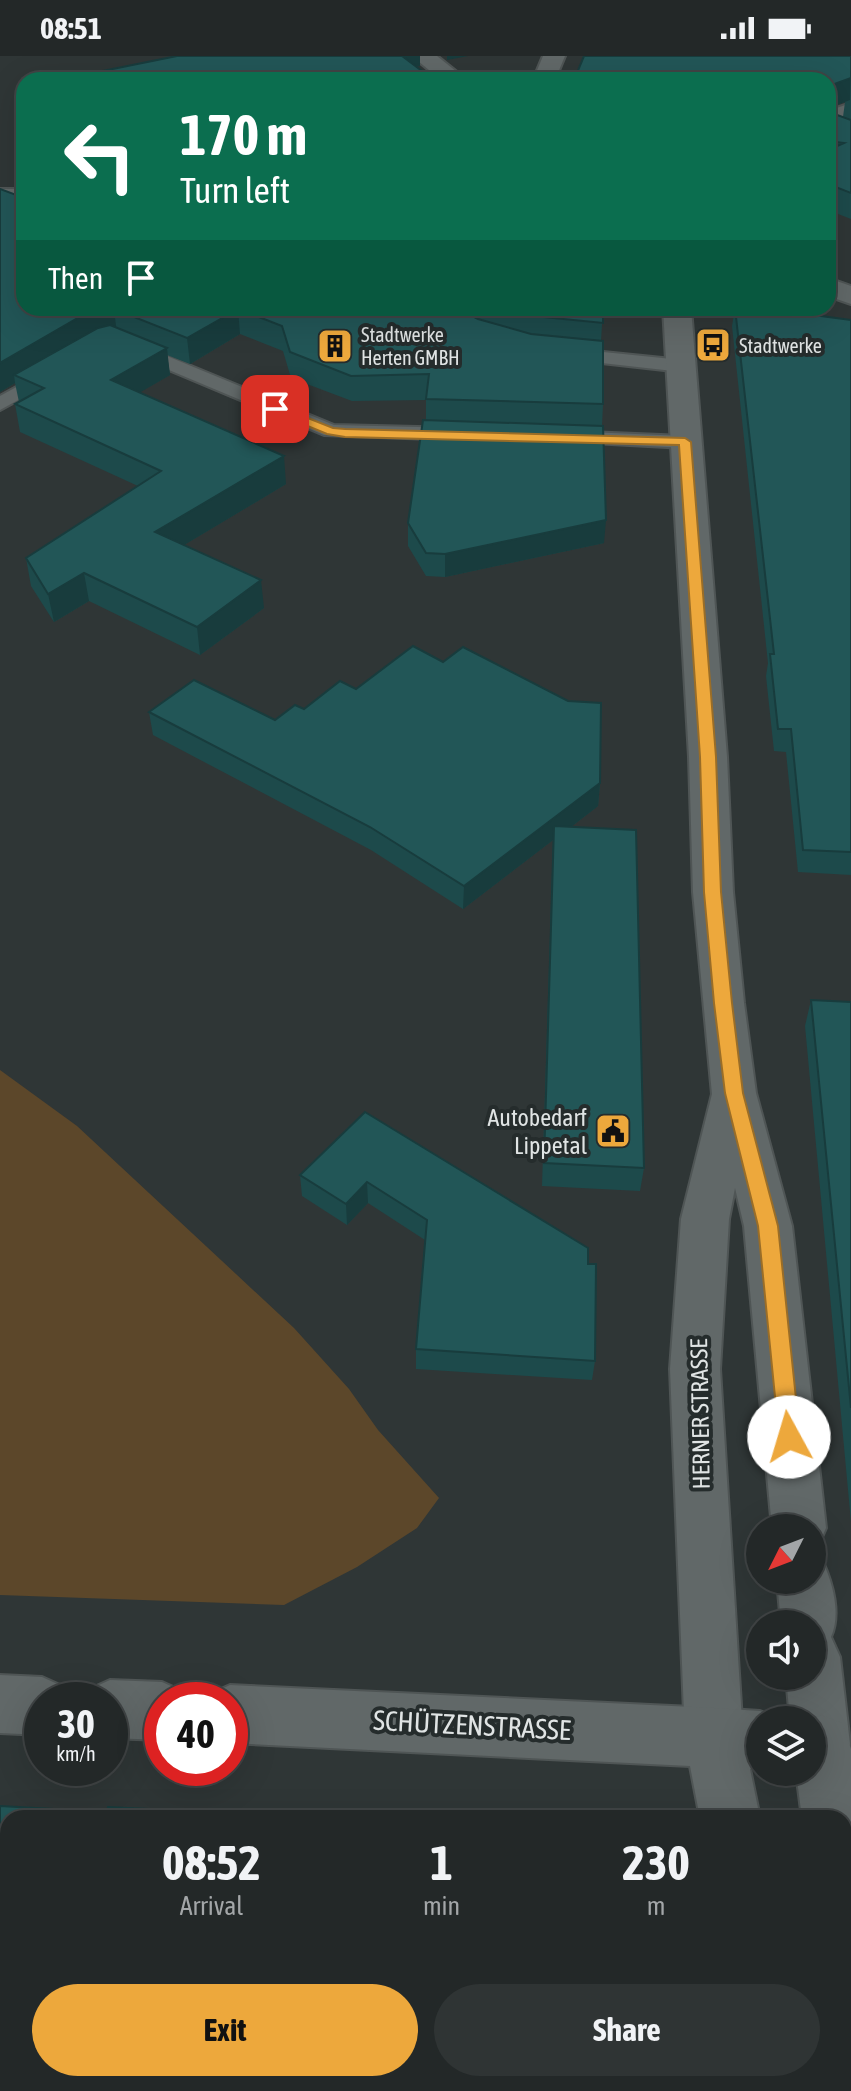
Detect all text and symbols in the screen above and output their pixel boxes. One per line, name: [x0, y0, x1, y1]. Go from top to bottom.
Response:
text: 08:51: [40, 11, 102, 45]
text: 170 m: [180, 103, 307, 167]
icon: left: [48, 104, 152, 208]
text: Turn left: [180, 169, 290, 211]
icon: arrive: [119, 256, 163, 300]
text: Then: [48, 261, 103, 295]
place label: Stadtwerke Herten GMBH: [361, 323, 460, 369]
bus stop icon: Stadtwerke: [694, 326, 732, 364]
building icon: Stadtwerke Herten GMBH: [316, 327, 354, 365]
place label: Stadtwerke: [739, 334, 822, 357]
pin: [241, 375, 309, 443]
icon: arrive: [253, 387, 297, 431]
place label: Autobedarf Lippetal: [488, 1104, 588, 1159]
public building icon: Autobedarf Lippetal: [594, 1112, 632, 1150]
street label: HERNER STRASSE: [685, 1338, 715, 1490]
position arrow: [747, 1395, 831, 1479]
north arrow: [746, 1514, 826, 1594]
map controls: [746, 1514, 826, 1786]
button: sound: [746, 1610, 826, 1690]
speed limit sign: 40: [144, 1682, 248, 1786]
text: 30: [57, 1701, 95, 1746]
street label: SCHÜTZENSTRASSE: [372, 1704, 572, 1746]
button: layers: [746, 1706, 826, 1786]
text: km/h: [56, 1742, 96, 1765]
text: 08:52: [162, 1835, 261, 1890]
text: 1: [430, 1835, 453, 1890]
text: 230: [622, 1835, 690, 1890]
text: Arrival: [180, 1891, 243, 1921]
text: min: [423, 1891, 460, 1921]
text: m: [647, 1891, 665, 1921]
button: Exit: [32, 1984, 418, 2076]
button: Share: [434, 1984, 820, 2076]

